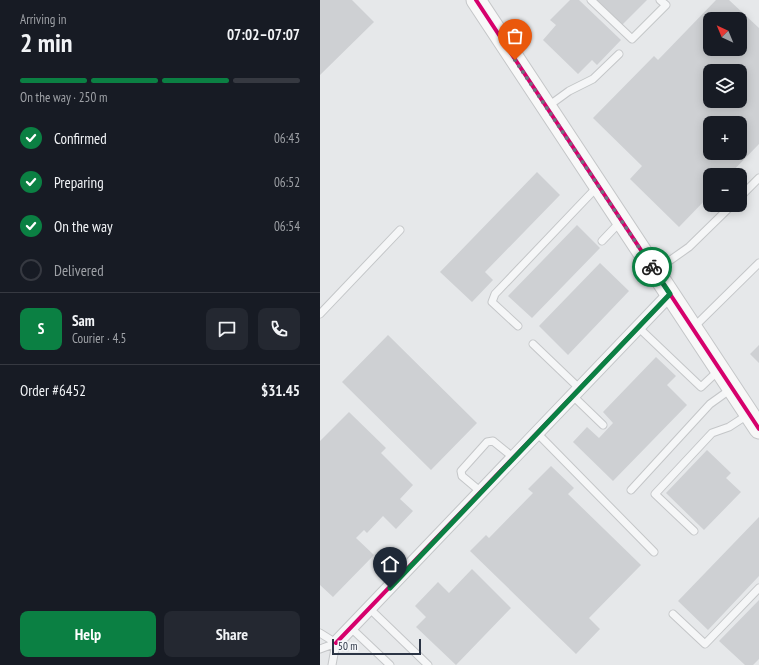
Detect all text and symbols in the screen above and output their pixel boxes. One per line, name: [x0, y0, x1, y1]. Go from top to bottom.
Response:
text: Arriving in: [20, 11, 67, 28]
north arrow: [703, 12, 747, 56]
map controls: [703, 12, 747, 212]
pin: [498, 19, 532, 60]
text: 07:02–07:07: [227, 25, 300, 44]
icon: bag: [504, 25, 526, 47]
text: 2 min: [20, 26, 73, 59]
button: layers: [703, 64, 747, 108]
text: On the way · 250 m: [20, 89, 107, 106]
button: +: [703, 116, 747, 160]
icon: check: [20, 127, 42, 149]
text: Confirmed: [54, 129, 107, 148]
text: 06:43: [274, 130, 300, 147]
button: −: [703, 168, 747, 212]
icon: check: [20, 171, 42, 193]
text: Preparing: [54, 173, 104, 192]
text: 06:52: [274, 174, 300, 191]
icon: check: [20, 215, 42, 237]
text: On the way: [54, 217, 113, 236]
text: 06:54: [274, 218, 300, 235]
courier: [632, 247, 672, 287]
icon: bike: [641, 256, 663, 278]
text: Delivered: [54, 261, 104, 280]
button: chat: [206, 308, 248, 350]
button: phone: [258, 308, 300, 350]
text: Sam: [72, 311, 95, 330]
text: S: [38, 319, 44, 338]
text: Courier · 4.5: [72, 330, 126, 347]
text: Order #6452: [20, 381, 86, 400]
text: $31.45: [261, 381, 300, 400]
pin: [373, 547, 407, 588]
icon: home: [379, 553, 401, 575]
button: Help: [20, 611, 156, 657]
button: Share: [164, 611, 300, 657]
scale bar: [332, 637, 421, 656]
text: 50 m: [338, 639, 357, 653]

